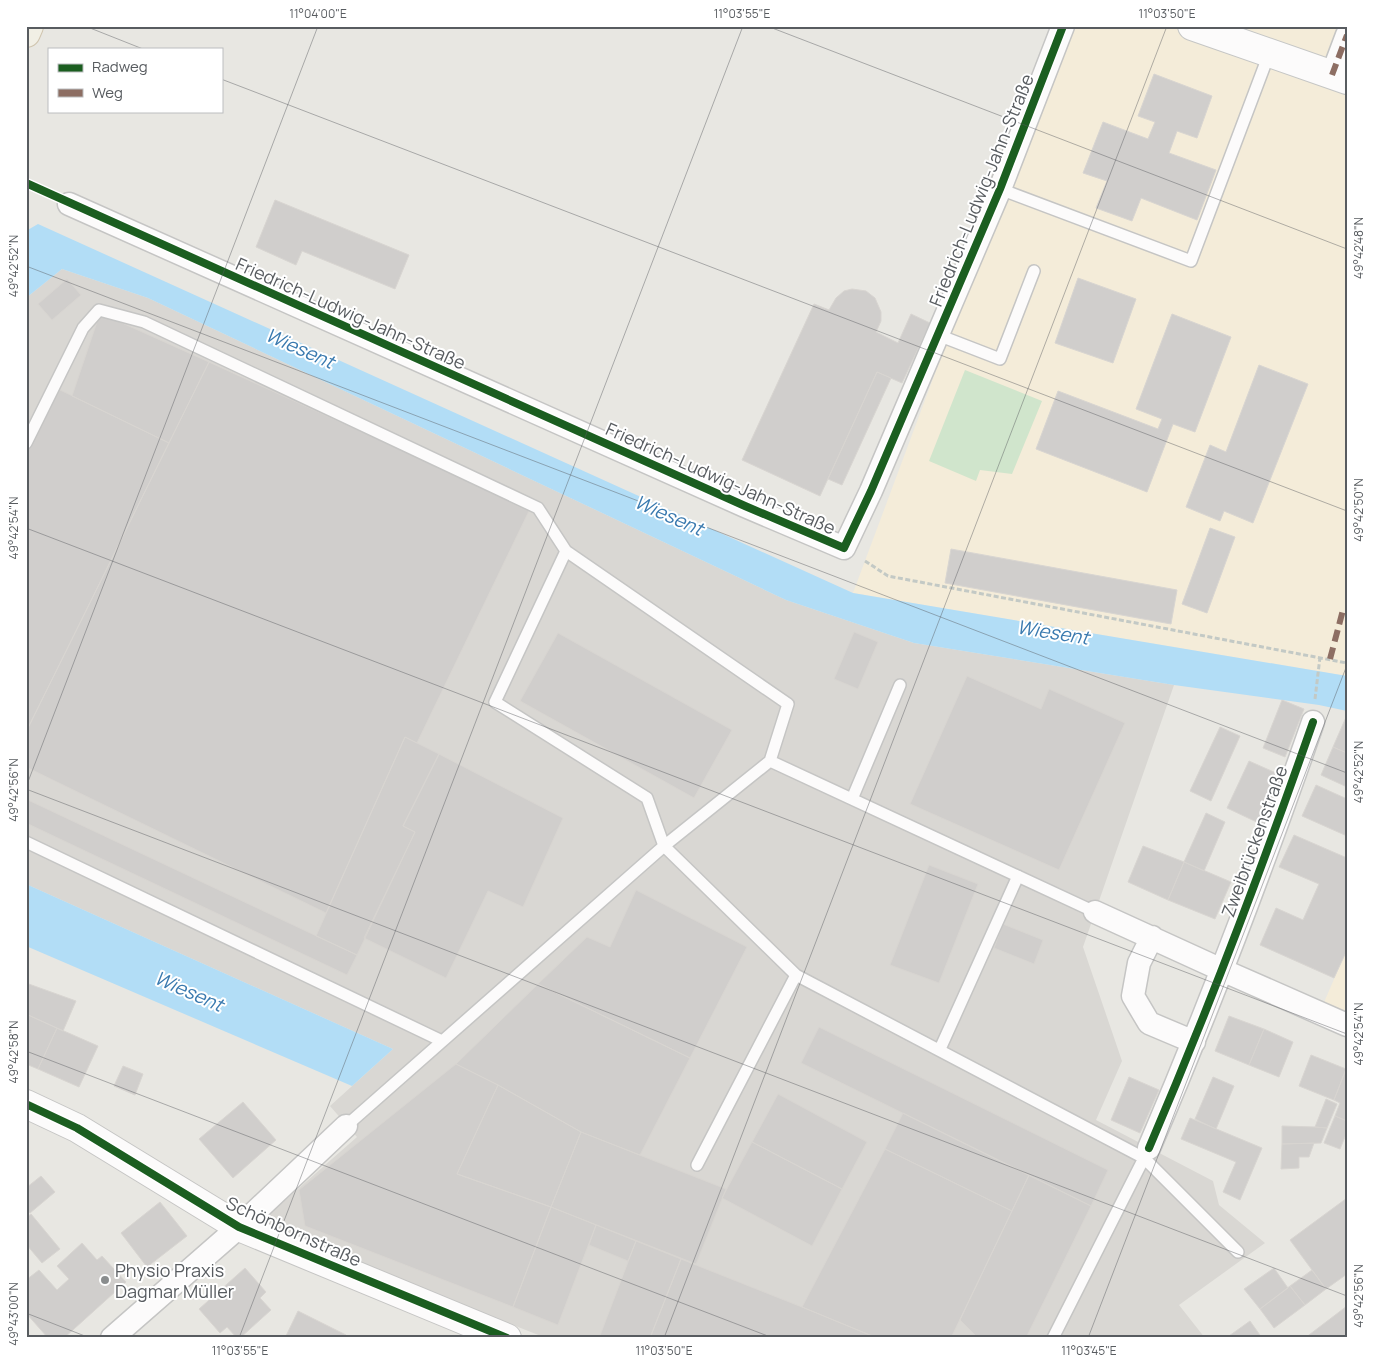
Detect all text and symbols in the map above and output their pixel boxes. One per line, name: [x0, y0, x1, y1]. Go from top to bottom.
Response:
text: 11°04'00"E: [289, 5, 347, 22]
text: 11°03'55"E: [714, 5, 770, 22]
text: 11°03'50"E: [1138, 5, 1196, 22]
legend: [48, 48, 222, 112]
text: Radweg: [92, 56, 148, 77]
street label: Friedrich-Ludwig-Jahn-Straße: [923, 70, 1039, 310]
text: Weg: [92, 82, 123, 103]
text: 49°42'48"N: [1350, 217, 1367, 279]
text: 49°42'52"N: [5, 235, 22, 297]
street label: Friedrich-Ludwig-Jahn-Straße: [232, 251, 470, 375]
water label: Wiesent: [262, 321, 341, 376]
street label: Friedrich-Ludwig-Jahn-Straße: [602, 416, 840, 540]
text: 49°42'50"N: [1350, 478, 1367, 542]
water label: Wiesent: [631, 488, 710, 543]
text: 49°42'54"N: [5, 497, 22, 559]
water label: Wiesent: [1015, 613, 1093, 651]
text: 49°42'52"N: [1350, 741, 1367, 803]
text: 49°42'56"N: [5, 758, 22, 822]
street label: Zweibrückenstraße: [1215, 762, 1293, 920]
water label: Wiesent: [151, 964, 230, 1019]
text: 49°42'54"N: [1350, 1003, 1367, 1065]
text: 49°42'58"N: [5, 1020, 22, 1084]
street label: Schönbornstraße: [223, 1190, 365, 1272]
place label: Physio Praxis Dagmar Müller: [115, 1258, 235, 1303]
text: 49°42'56"N: [1350, 1264, 1367, 1328]
marker: Physio Praxis Dagmar Müller: [99, 1274, 111, 1286]
text: 49°43'00"N: [5, 1282, 22, 1346]
text: 11°03'55"E: [212, 1342, 268, 1359]
text: 11°03'50"E: [635, 1342, 693, 1359]
text: 11°03'45"E: [1061, 1342, 1117, 1359]

